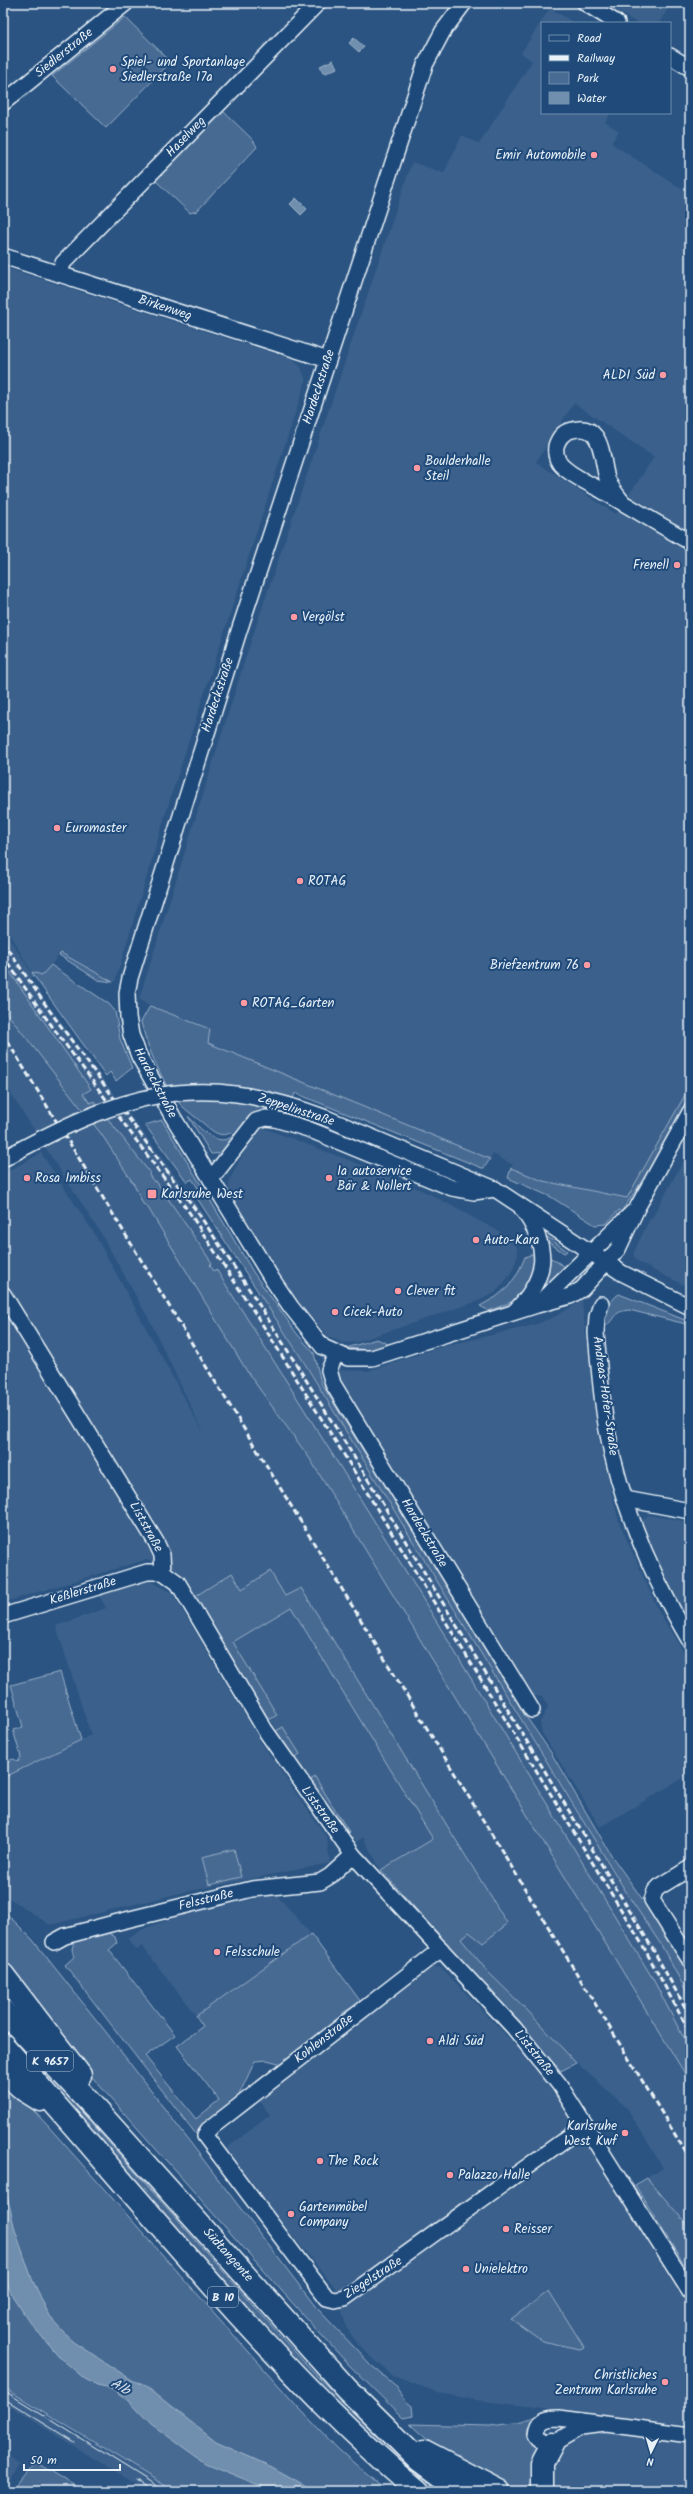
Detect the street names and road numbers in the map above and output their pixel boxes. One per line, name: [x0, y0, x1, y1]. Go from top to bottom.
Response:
street label: Siedlerstraße: [30, 23, 98, 83]
street label: Haselweg: [161, 112, 211, 162]
street label: Birkenweg: [135, 289, 195, 327]
street label: Hardeckstraße: [297, 347, 341, 427]
street label: Hardeckstraße: [196, 655, 240, 735]
street label: Hardeckstraße: [127, 1044, 183, 1122]
street label: Zeppelinstraße: [255, 1088, 337, 1132]
street label: Andreas-Hofer-Straße: [586, 1335, 624, 1457]
street label: Hardeckstraße: [395, 1494, 453, 1572]
street label: Liststraße: [123, 1498, 169, 1556]
street label: Keßlerstraße: [47, 1571, 119, 1611]
street label: Liststraße: [295, 1782, 345, 1839]
street label: Felsstraße: [176, 1883, 236, 1917]
street label: Kohlenstraße: [290, 2009, 359, 2069]
street label: Liststraße: [508, 2025, 560, 2081]
road number: K 9657: [27, 2051, 73, 2071]
street label: Südtangente: [198, 2223, 258, 2287]
street label: Ziegelstraße: [339, 2251, 407, 2305]
road number: B 10: [208, 2287, 238, 2307]

